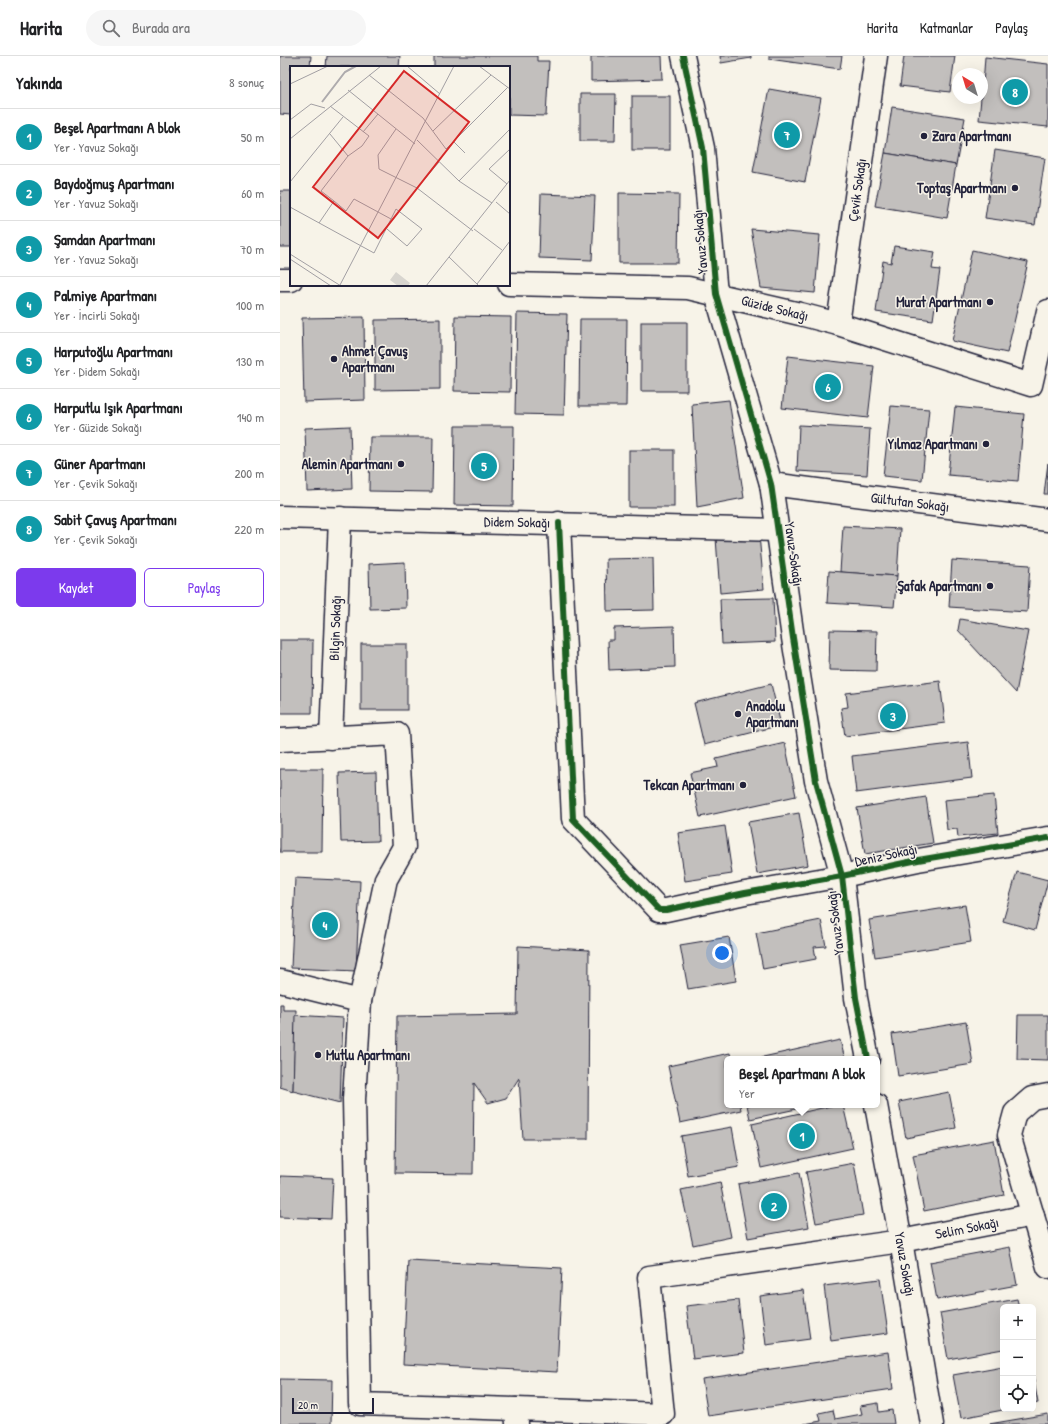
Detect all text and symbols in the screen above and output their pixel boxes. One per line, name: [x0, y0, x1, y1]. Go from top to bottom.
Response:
search box: [86, 10, 366, 46]
text: Harita: [20, 15, 62, 41]
icon: search: [100, 17, 122, 39]
text: Burada ara: [132, 17, 190, 38]
text: Harita: [867, 18, 898, 37]
text: Katmanlar: [920, 18, 973, 37]
text: Paylaş: [995, 18, 1028, 37]
inset map: [290, 66, 510, 286]
north arrow: [952, 68, 988, 104]
text: Yakında: [16, 71, 62, 94]
text: 8 sonuç: [229, 73, 264, 91]
pin: 8: [1002, 77, 1028, 107]
text: Beşel Apartmanı A blok: [54, 117, 180, 138]
pin: 7: [774, 120, 800, 150]
place label: Zara Apartmanı: [932, 126, 1012, 147]
text: 1: [27, 128, 31, 146]
text: 50 m: [241, 128, 264, 146]
marker: Zara Apartmanı: [919, 131, 929, 141]
text: Yer · Yavuz Sokağı: [54, 138, 139, 156]
street label: Çevik Sokağı: [843, 157, 871, 223]
text: Baydoğmuş Apartmanı: [54, 173, 175, 194]
place label: Toptaş Apartmanı: [916, 178, 1007, 199]
marker: Toptaş Apartmanı: [1010, 183, 1020, 193]
text: 2: [26, 184, 32, 202]
text: 60 m: [241, 184, 264, 202]
text: Yer · Yavuz Sokağı: [54, 194, 139, 212]
street label: Yavuz Sokağı: [687, 209, 713, 275]
text: Şamdan Apartmanı: [54, 229, 156, 250]
text: 3: [26, 240, 32, 258]
text: 70 m: [240, 240, 264, 258]
text: Yer · Yavuz Sokağı: [54, 250, 139, 268]
text: Palmiye Apartmanı: [54, 285, 157, 306]
street label: Güzide Sokağı: [739, 290, 811, 326]
place label: Murat Apartmanı: [896, 292, 982, 313]
text: 4: [27, 296, 31, 314]
text: 100 m: [236, 296, 264, 314]
marker: Murat Apartmanı: [985, 297, 995, 307]
text: Yer · İncirli Sokağı: [54, 306, 140, 324]
text: Harputoğlu Apartmanı: [54, 341, 173, 362]
place label: Ahmet Çavuş Apartmanı: [342, 341, 408, 378]
text: 5: [26, 352, 32, 370]
text: 130 m: [236, 352, 264, 370]
marker: Ahmet Çavuş Apartmanı: [329, 354, 339, 364]
text: Yer · Didem Sokağı: [54, 362, 140, 380]
pin: 6: [815, 372, 841, 402]
text: Harputlu Işık Apartmanı: [54, 397, 183, 418]
text: 6: [26, 408, 32, 426]
text: 140 m: [237, 408, 264, 426]
text: Yer · Güzide Sokağı: [54, 418, 142, 436]
place label: Yılmaz Apartmanı: [888, 434, 978, 455]
marker: Yılmaz Apartmanı: [981, 439, 991, 449]
pin: 5: [471, 451, 497, 481]
text: Güner Apartmanı: [54, 453, 146, 474]
place label: Alemin Apartmanı: [302, 454, 393, 475]
marker: Alemin Apartmanı: [396, 459, 406, 469]
text: 7: [26, 464, 32, 482]
text: 200 m: [234, 464, 264, 482]
text: Yer · Çevik Sokağı: [54, 474, 138, 492]
street label: Gültutan Sokağı: [870, 487, 950, 517]
text: Sabit Çavuş Apartmanı: [54, 509, 177, 530]
street label: Didem Sokağı: [484, 511, 550, 533]
text: 8: [26, 520, 32, 538]
text: 220 m: [234, 520, 264, 538]
street label: Yavuz Sokağı: [780, 521, 808, 587]
text: Yer · Çevik Sokağı: [54, 530, 138, 548]
button: Kaydet: [16, 568, 136, 607]
button: Paylaş: [144, 568, 264, 607]
place label: Şafak Apartmanı: [898, 576, 982, 597]
marker: Şafak Apartmanı: [985, 581, 995, 591]
street label: Bilgin Sokağı: [324, 595, 346, 661]
place label: Anadolu Apartmanı: [746, 696, 799, 733]
pin: 3: [880, 701, 906, 731]
marker: Anadolu Apartmanı: [733, 709, 743, 719]
place label: Tekcan Apartmanı: [643, 775, 735, 796]
marker: Tekcan Apartmanı: [738, 780, 748, 790]
street label: Deniz Sokağı: [853, 839, 919, 871]
street label: Yavuz Sokağı: [821, 890, 849, 956]
pin: 4: [312, 910, 338, 940]
your location: [712, 943, 732, 963]
place label: Mutlu Apartmanı: [326, 1045, 410, 1066]
marker: Mutlu Apartmanı: [313, 1050, 323, 1060]
popup: [724, 1056, 880, 1108]
text: Beşel Apartmanı A blok: [739, 1063, 865, 1084]
text: Yer: [739, 1084, 755, 1102]
pin: 1: [789, 1121, 815, 1151]
pin: 2: [761, 1191, 787, 1221]
street label: Selim Sokağı: [934, 1212, 1000, 1244]
street label: Yavuz Sokağı: [890, 1230, 920, 1298]
map controls: [1000, 1304, 1036, 1412]
button: +: [1000, 1304, 1036, 1340]
button: −: [1000, 1340, 1036, 1376]
button: locate: [1000, 1376, 1036, 1412]
scale bar: [292, 1396, 374, 1415]
text: 20 m: [298, 1398, 318, 1412]

